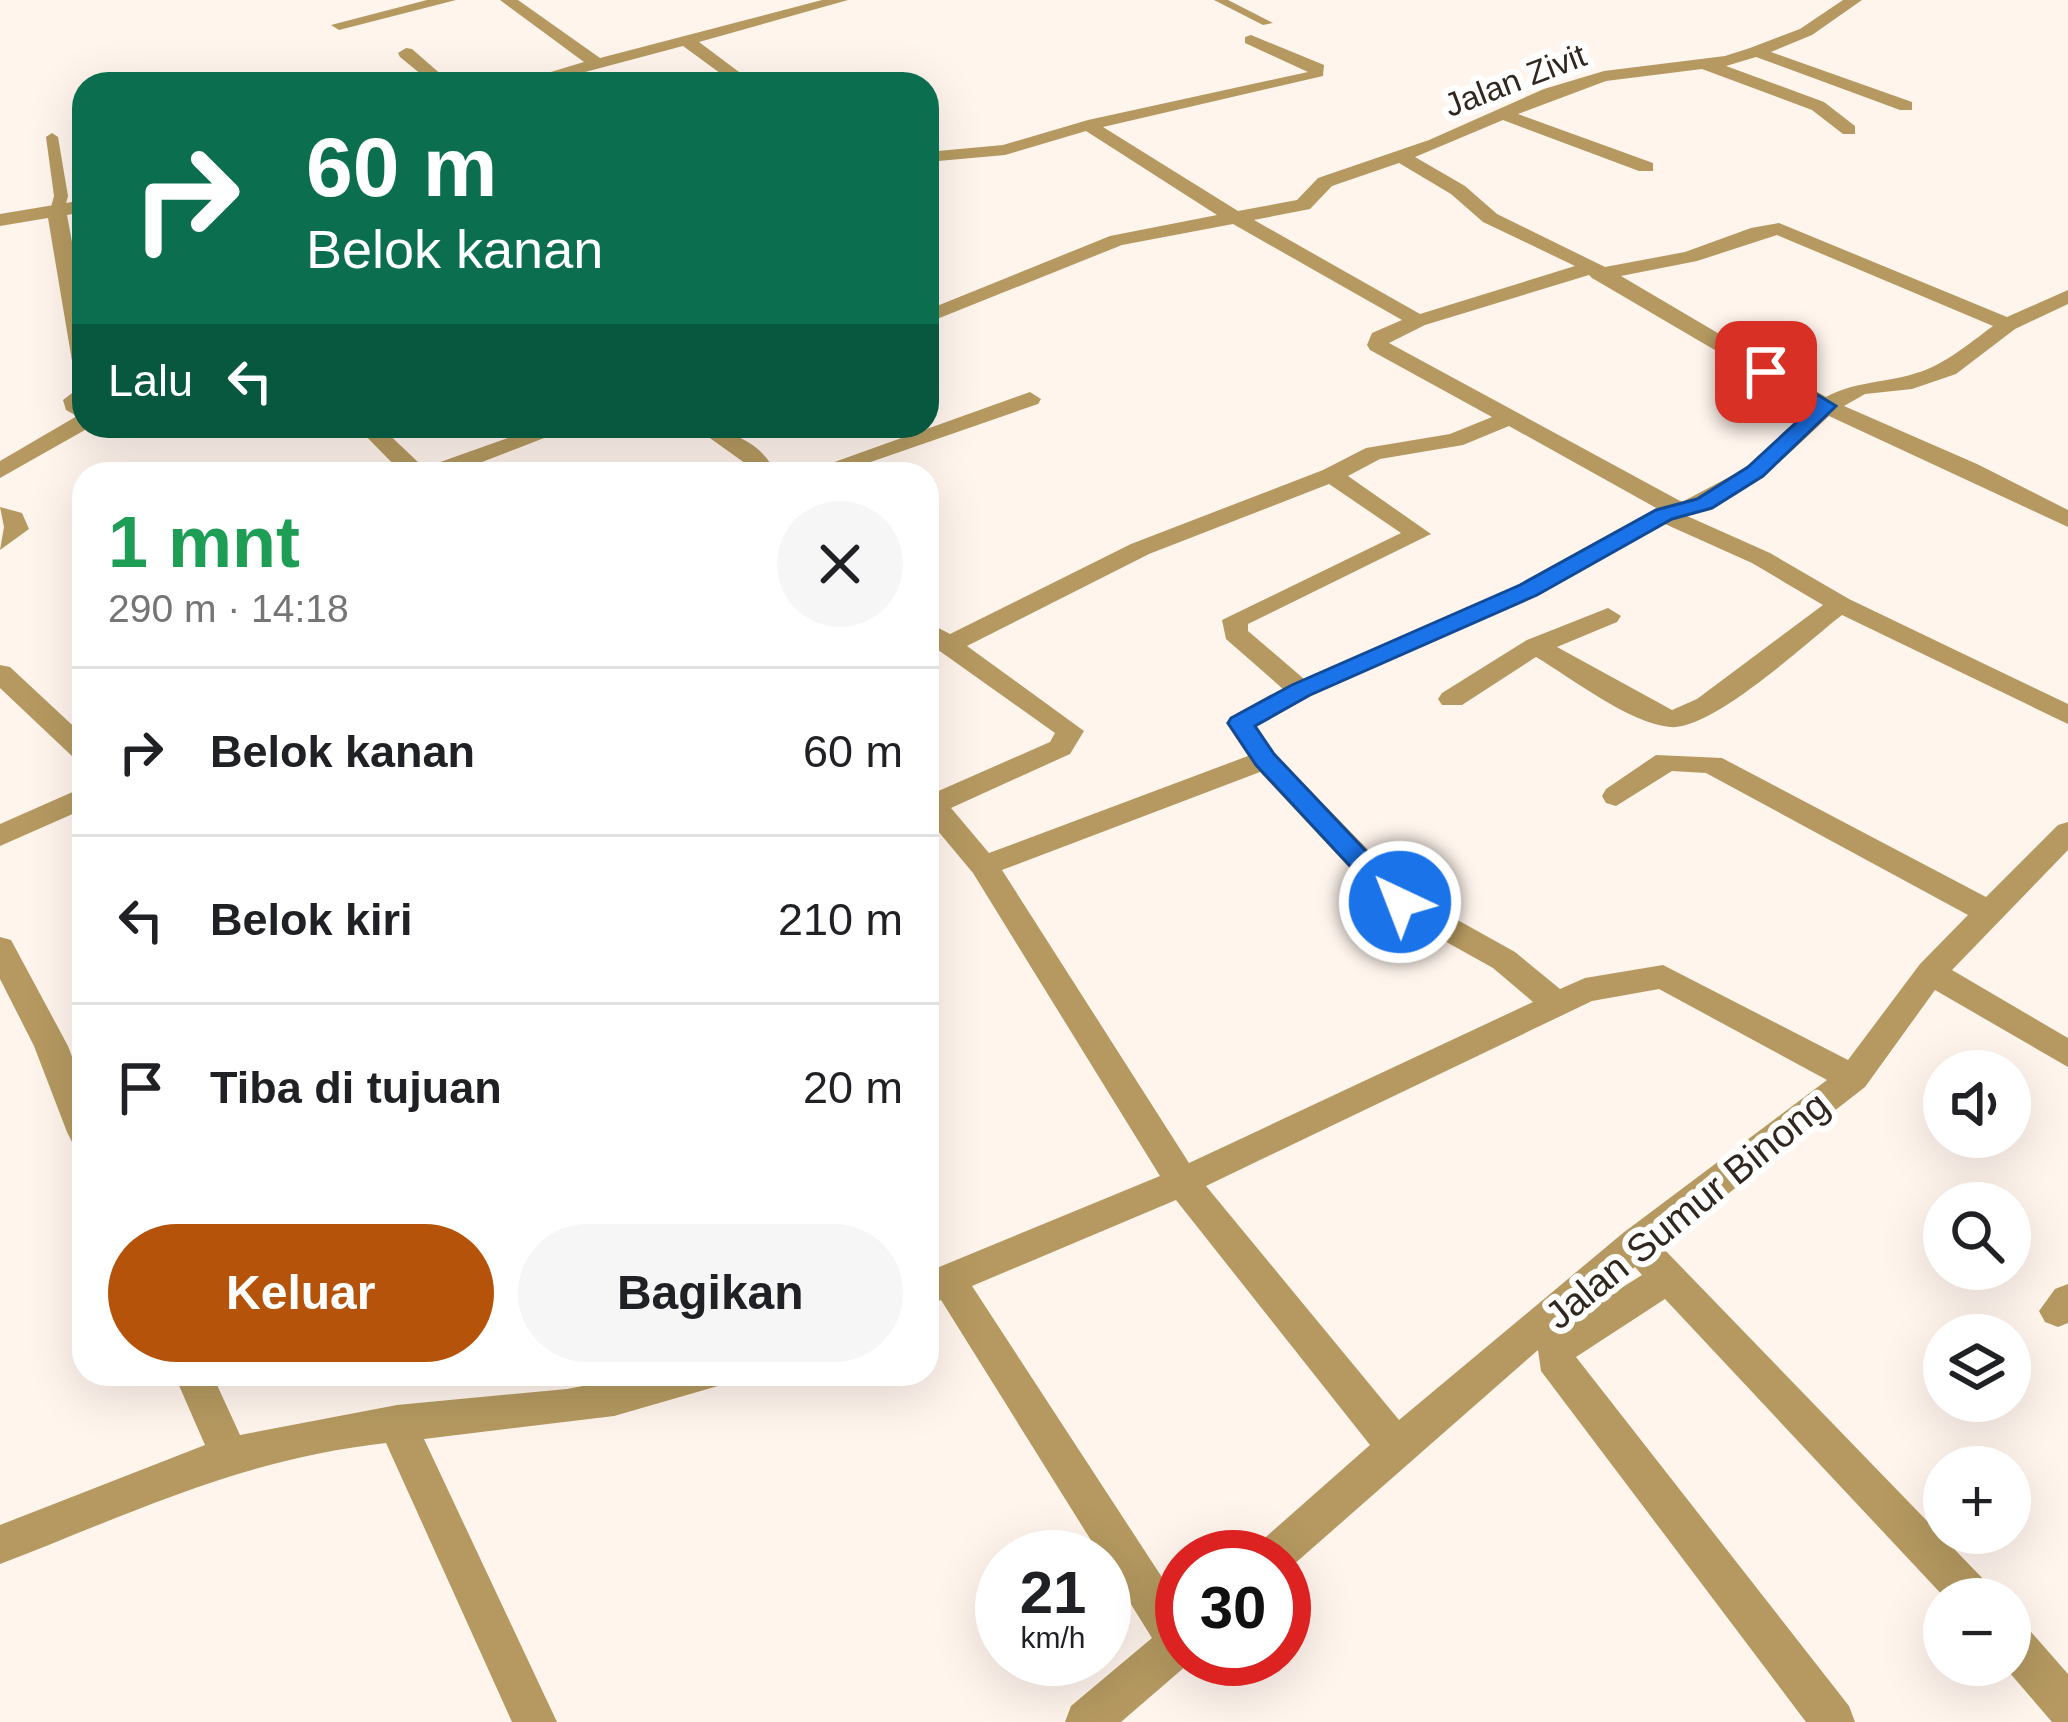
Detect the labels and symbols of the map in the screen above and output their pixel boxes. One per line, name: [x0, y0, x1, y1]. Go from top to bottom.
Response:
street label: Jalan Zivit: [1439, 36, 1591, 124]
pin: [1715, 321, 1817, 423]
position arrow: [1337, 839, 1463, 965]
street label: Jalan Sumur Binong: [1537, 1083, 1837, 1337]
speed limit sign: 30: [1155, 1530, 1311, 1686]

